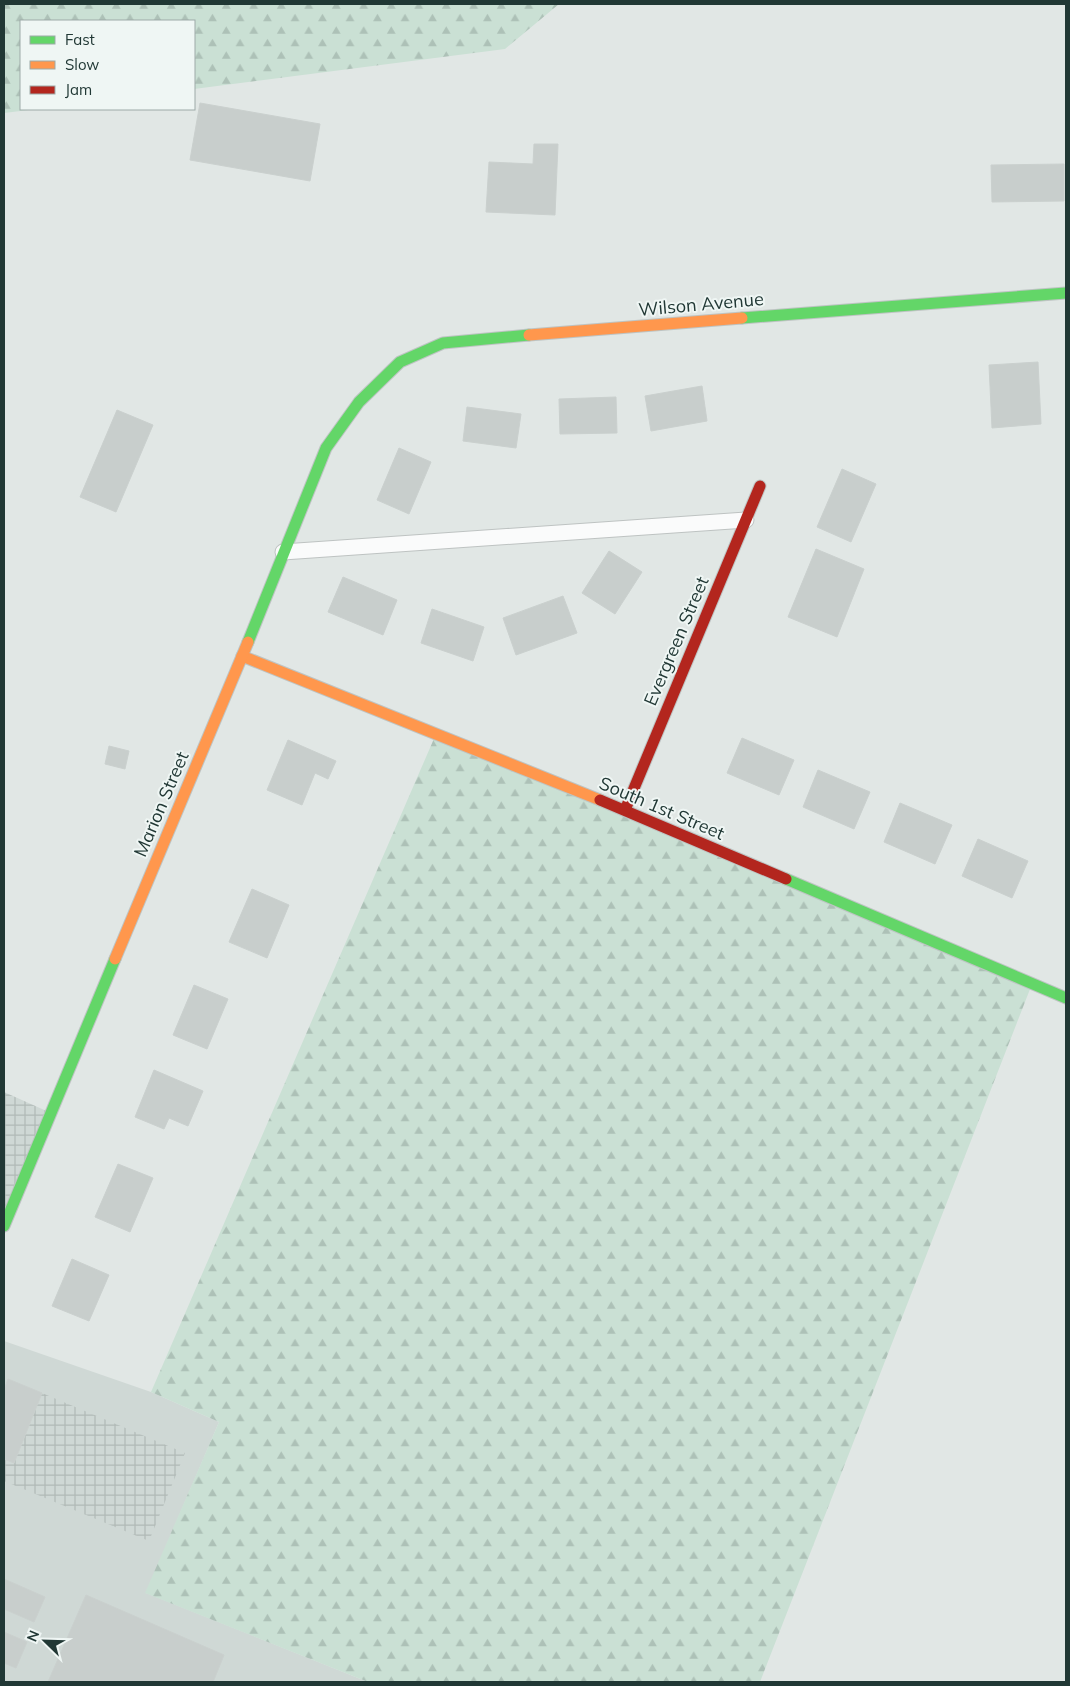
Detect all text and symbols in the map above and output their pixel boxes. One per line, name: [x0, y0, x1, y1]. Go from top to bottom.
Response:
legend: [20, 20, 195, 110]
text: Fast: [65, 30, 95, 49]
text: Slow: [65, 55, 99, 74]
text: Jam: [65, 80, 92, 99]
street label: Wilson Avenue: [637, 287, 765, 321]
street label: Evergreen Street: [638, 573, 714, 709]
street label: Marion Street: [128, 748, 194, 860]
street label: South 1st Street: [596, 771, 728, 845]
north arrow: [20, 1616, 70, 1666]
text: N: [23, 1628, 43, 1644]

